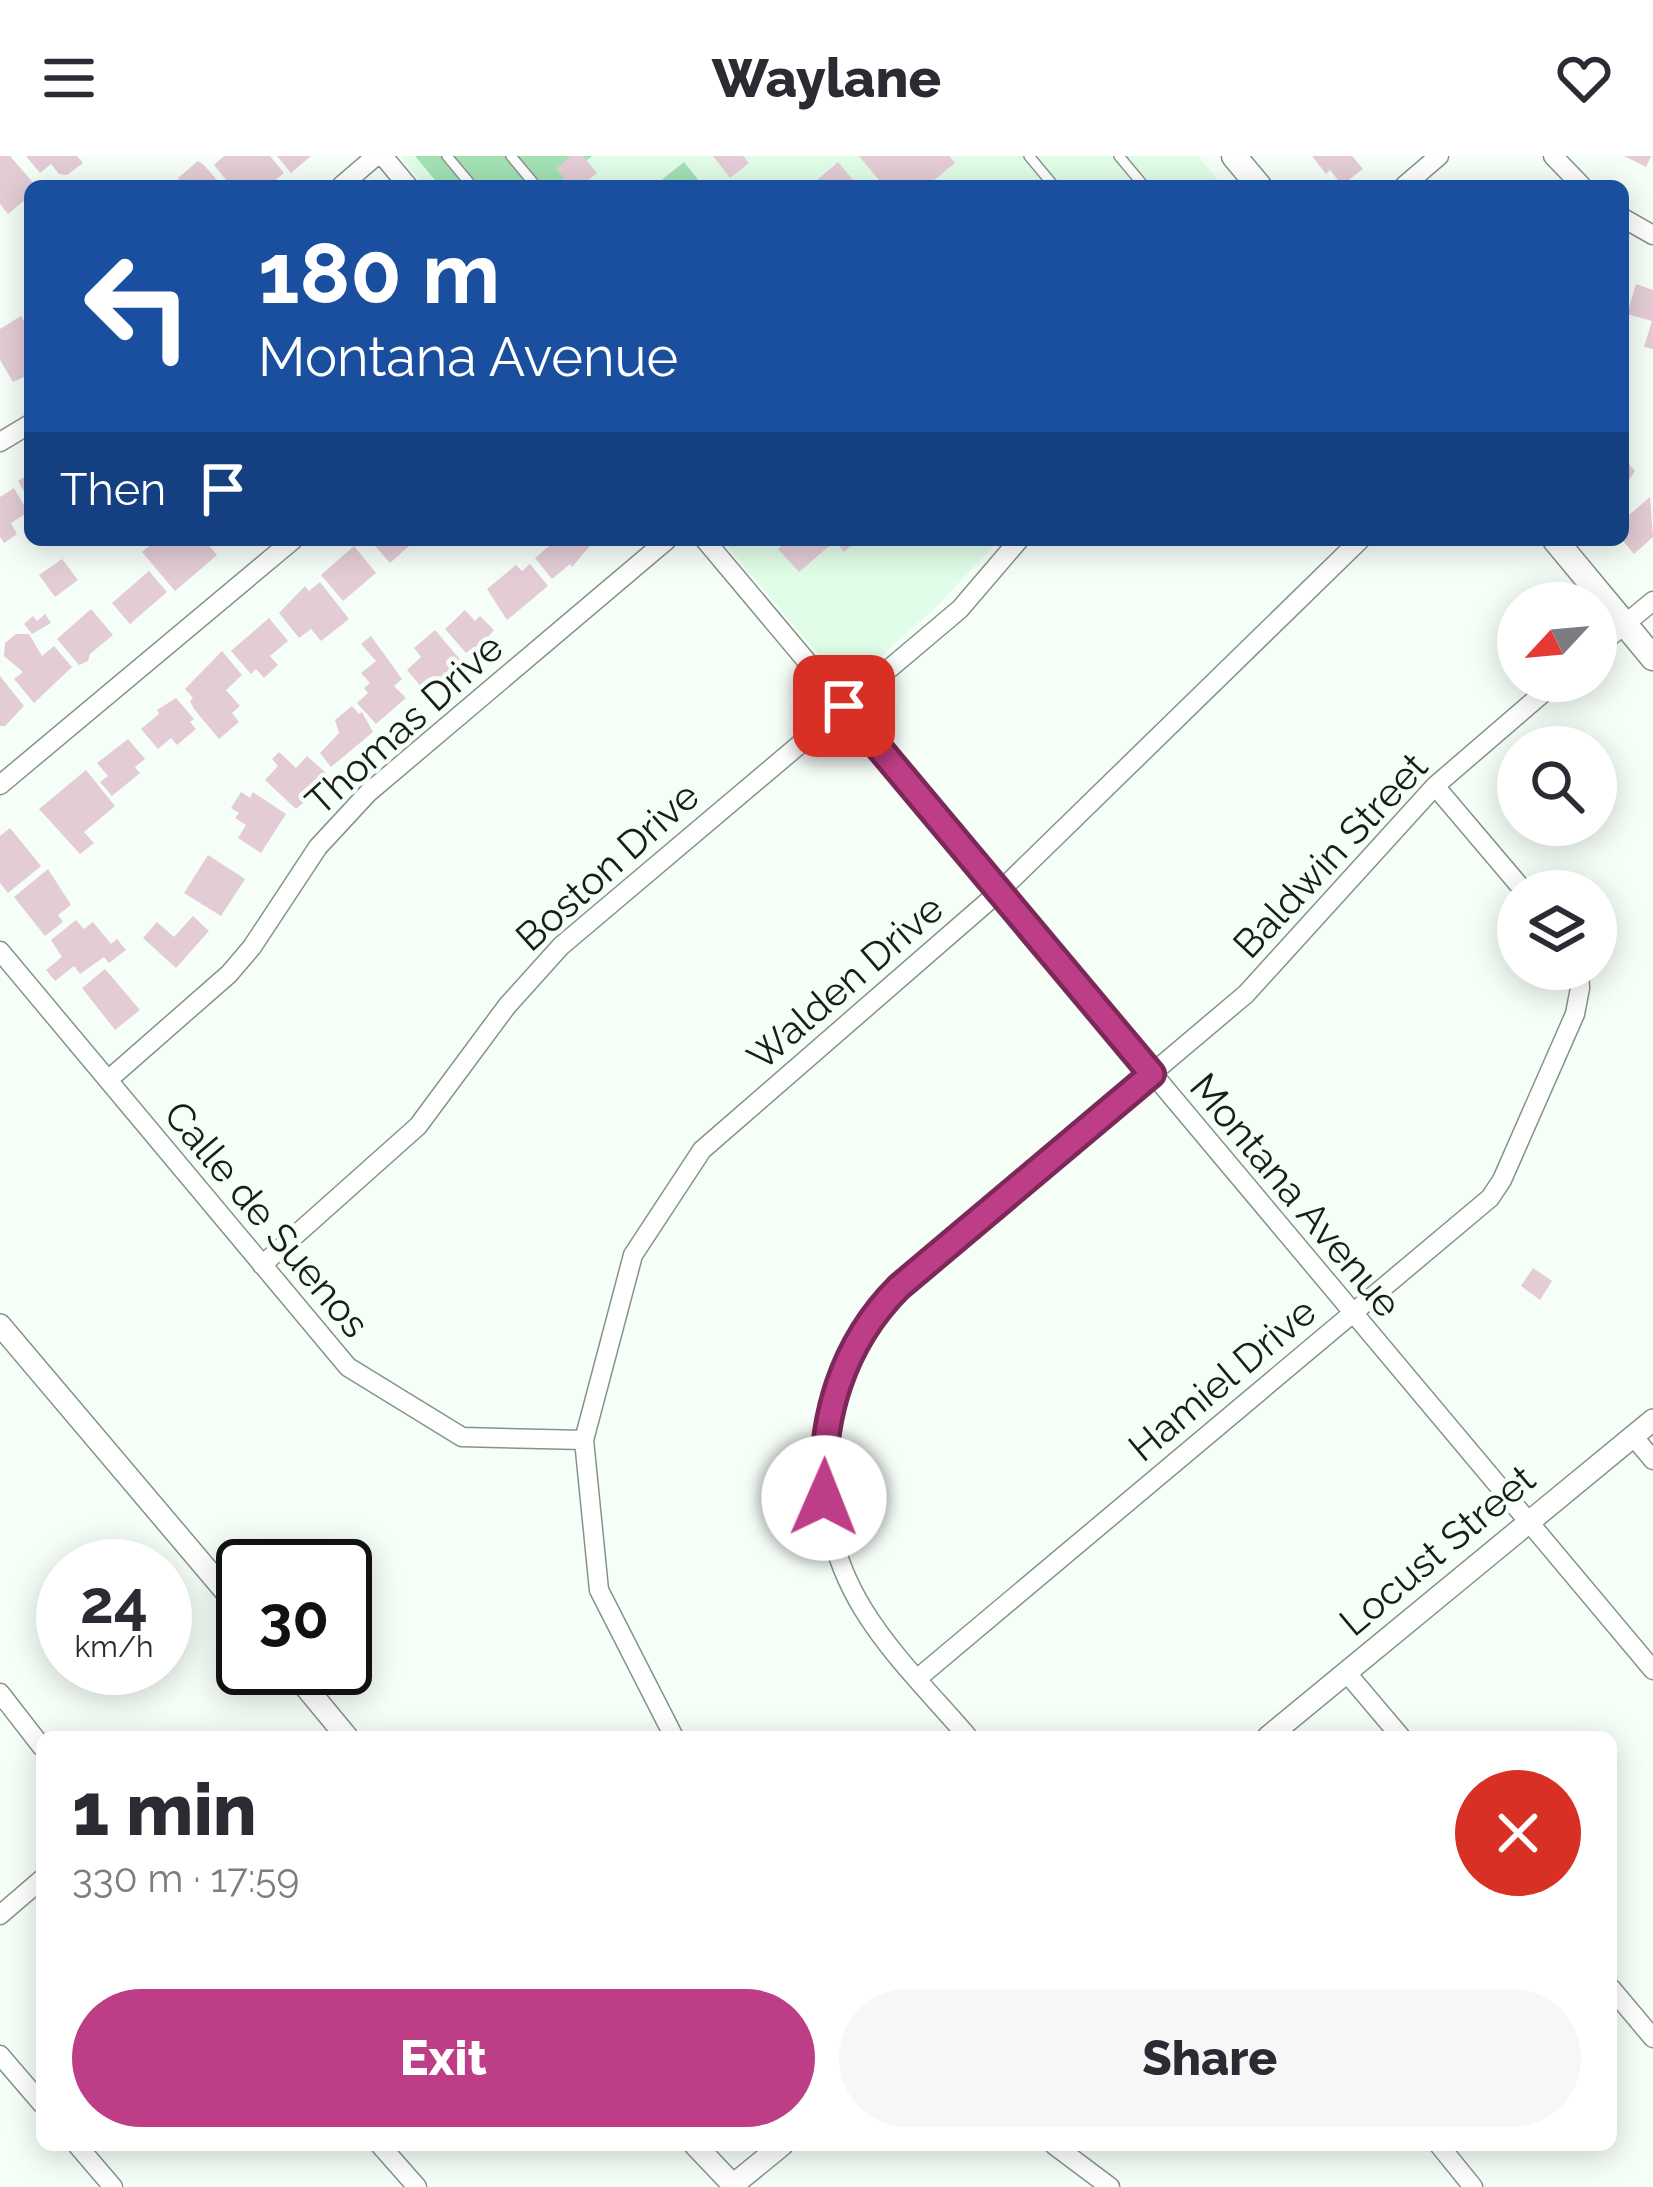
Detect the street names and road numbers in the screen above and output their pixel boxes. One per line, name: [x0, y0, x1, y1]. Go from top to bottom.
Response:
street label: Thomas Drive: [296, 624, 512, 824]
street label: Baldwin Street: [1223, 743, 1437, 967]
street label: Boston Drive: [506, 772, 708, 960]
street label: Walden Drive: [738, 885, 952, 1079]
street label: Montana Avenue: [1181, 1064, 1411, 1326]
street label: Calle de Suenos: [155, 1092, 379, 1346]
street label: Hamiel Drive: [1119, 1288, 1325, 1470]
street label: Locust Street: [1330, 1455, 1544, 1645]

